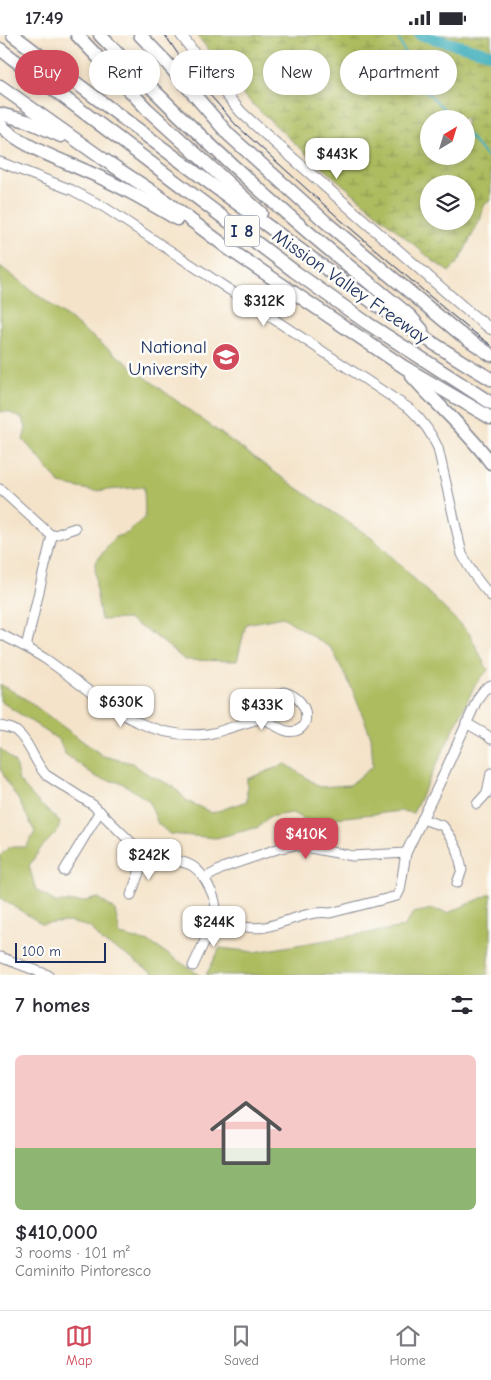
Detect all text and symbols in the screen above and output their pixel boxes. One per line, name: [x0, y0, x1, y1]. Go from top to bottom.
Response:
text: 17:49: [25, 7, 64, 29]
chip: Buy: [15, 50, 79, 95]
chip: Rent: [89, 50, 160, 95]
chip: Filters: [170, 50, 253, 95]
chip: New: [263, 50, 330, 95]
chip: Apartment: [340, 50, 457, 95]
north arrow: [420, 110, 475, 165]
map controls: [420, 110, 475, 230]
pin: $443K: [302, 137, 372, 180]
text: $443K: [316, 145, 358, 163]
button: layers: [420, 175, 475, 230]
road number: I 8: [224, 215, 260, 247]
street label: Mission Valley Freeway: [268, 225, 433, 349]
pin: $312K: [229, 285, 299, 327]
text: $312K: [244, 292, 284, 310]
place label: National University: [128, 336, 208, 380]
school or university icon: National University: [211, 342, 241, 372]
pin: $630K: [86, 685, 156, 728]
pin: $433K: [227, 689, 297, 731]
text: $630K: [99, 693, 143, 711]
text: $433K: [241, 696, 283, 714]
pin: $410K: [271, 817, 341, 860]
text: $410K: [285, 825, 327, 843]
pin: $242K: [114, 839, 184, 881]
text: $242K: [128, 846, 170, 864]
pin: $244K: [179, 905, 249, 948]
text: $244K: [193, 913, 235, 931]
scale bar: [15, 940, 106, 963]
text: 100 m: [22, 943, 61, 960]
icon: filters: [448, 991, 476, 1019]
text: 7 homes: [15, 993, 90, 1017]
icon: home: [201, 1088, 291, 1178]
text: $410,000: [15, 1220, 98, 1244]
text: 3 rooms · 101 m²: [15, 1244, 130, 1262]
text: Caminito Pintoresco: [15, 1262, 151, 1280]
tab: Map: [65, 1322, 93, 1369]
tab: Saved: [224, 1322, 259, 1369]
tab: Home: [390, 1322, 426, 1369]

